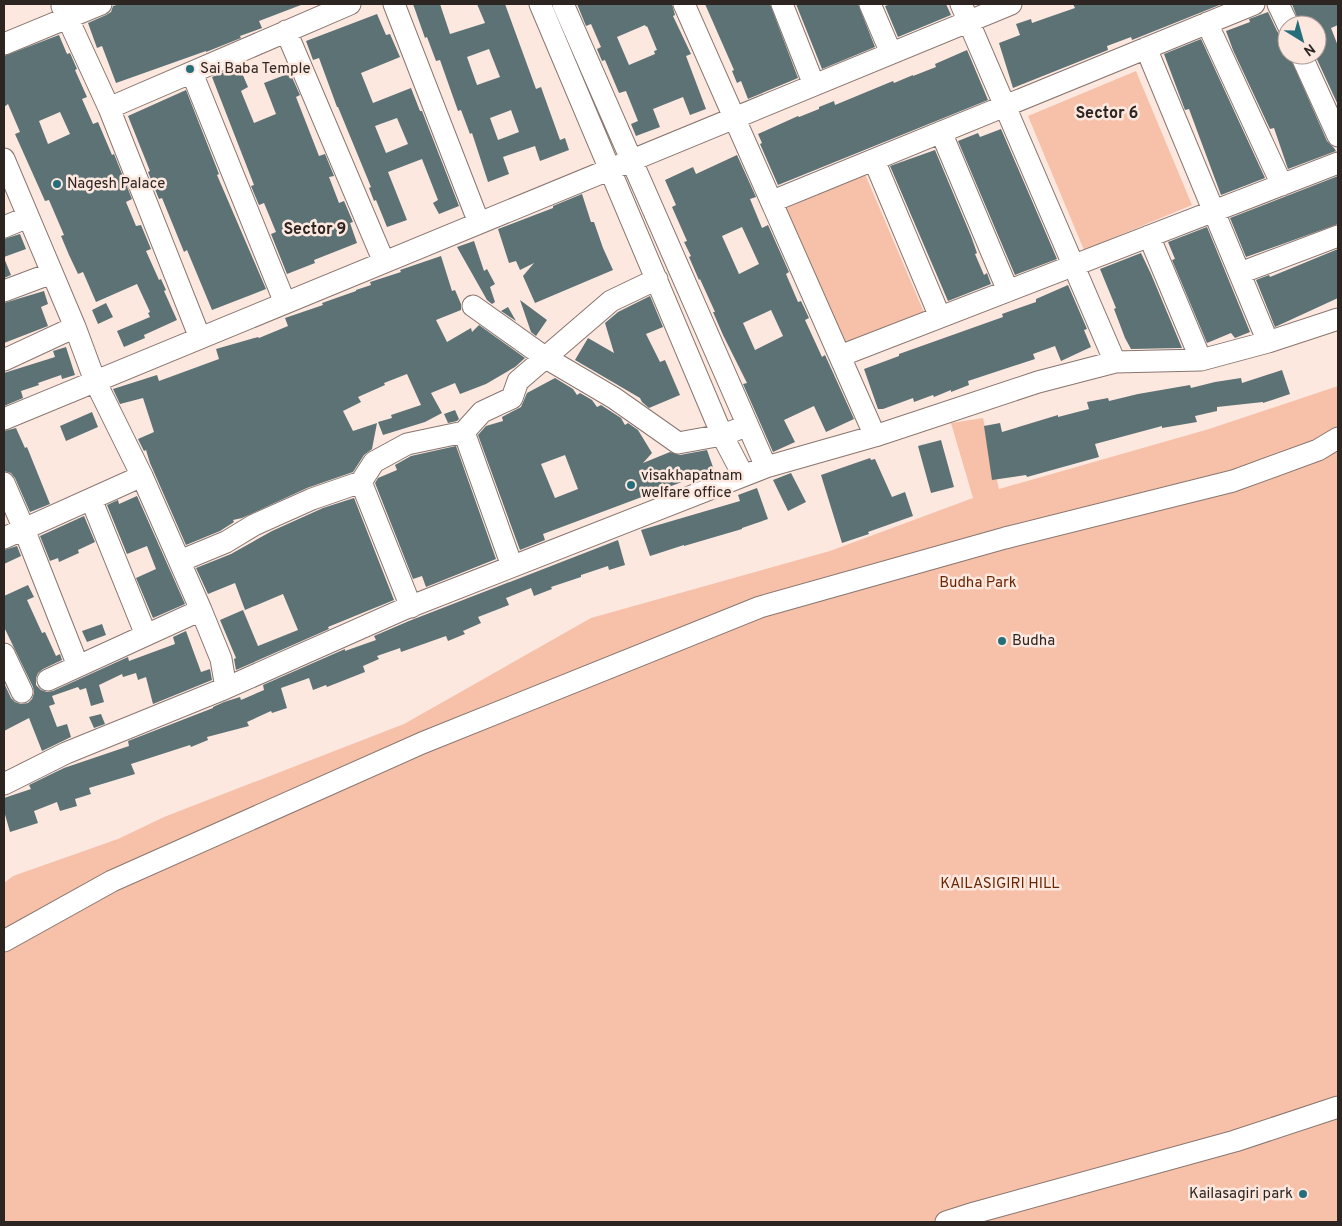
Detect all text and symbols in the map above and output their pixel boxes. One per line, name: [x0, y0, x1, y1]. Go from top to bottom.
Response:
north arrow: [1277, 15, 1327, 65]
text: N: [1300, 39, 1318, 59]
place label: Sai Baba Temple: [200, 60, 311, 79]
marker: Sai Baba Temple: [184, 63, 196, 75]
district label: Sector 6: [1076, 104, 1138, 124]
place label: Nagesh Palace: [67, 175, 165, 194]
marker: Nagesh Palace: [51, 178, 63, 190]
district label: Sector 9: [284, 220, 346, 240]
place label: visakhapatnam welfare office: [641, 467, 743, 503]
marker: visakhapatnam welfare office: [625, 479, 637, 491]
park label: Budha Park: [939, 574, 1017, 593]
place label: Budha: [1012, 632, 1055, 651]
marker: Budha: [996, 635, 1008, 647]
park label: KAILASIGIRI HILL: [940, 875, 1060, 894]
place label: Kailasagiri park: [1189, 1185, 1293, 1204]
marker: Kailasagiri park: [1297, 1188, 1309, 1200]

